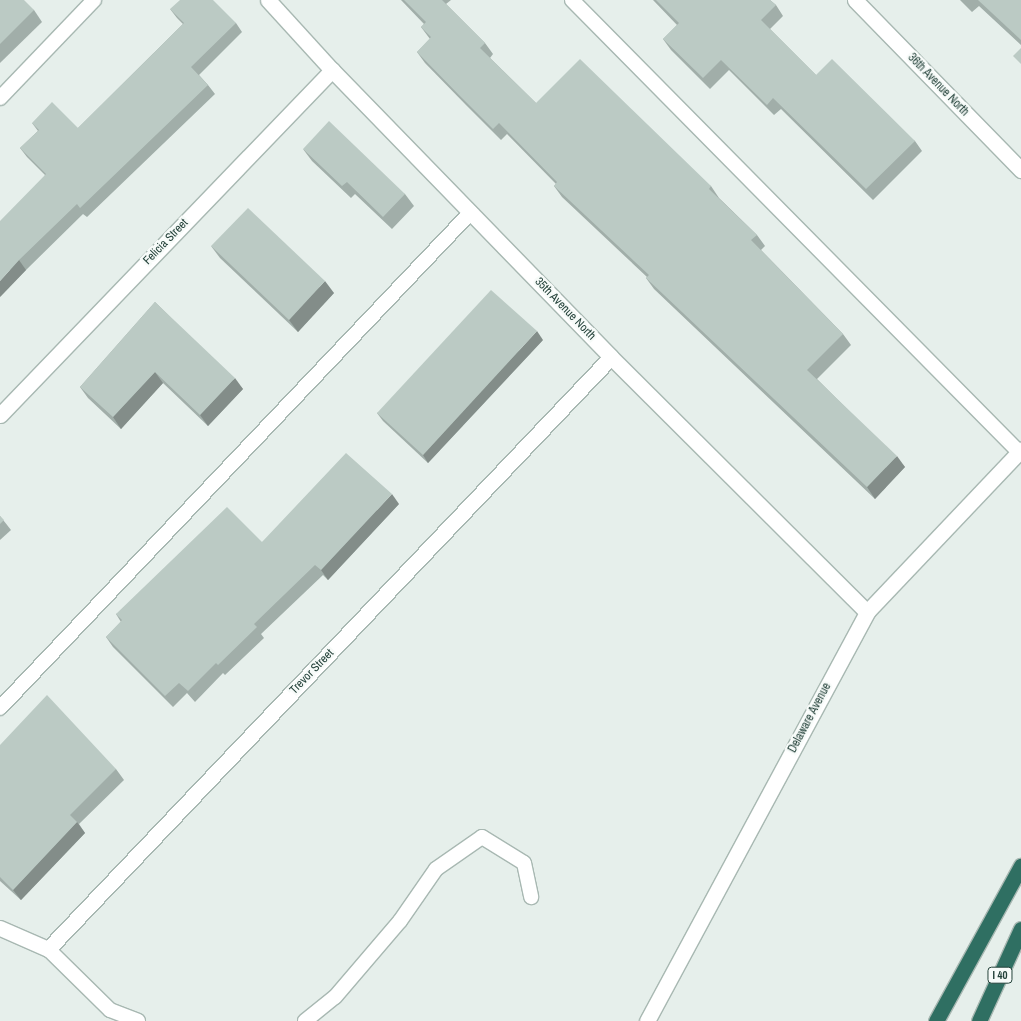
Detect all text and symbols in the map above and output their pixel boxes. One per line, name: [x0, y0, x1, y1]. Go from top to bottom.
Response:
street label: 36th Avenue North: [904, 51, 972, 119]
street label: Felicia Street: [141, 216, 191, 268]
street label: 35th Avenue North: [531, 275, 599, 343]
street label: Trevor Street: [287, 646, 337, 698]
street label: Delaware Avenue: [785, 680, 835, 756]
road number: I 40: [986, 966, 1014, 984]

